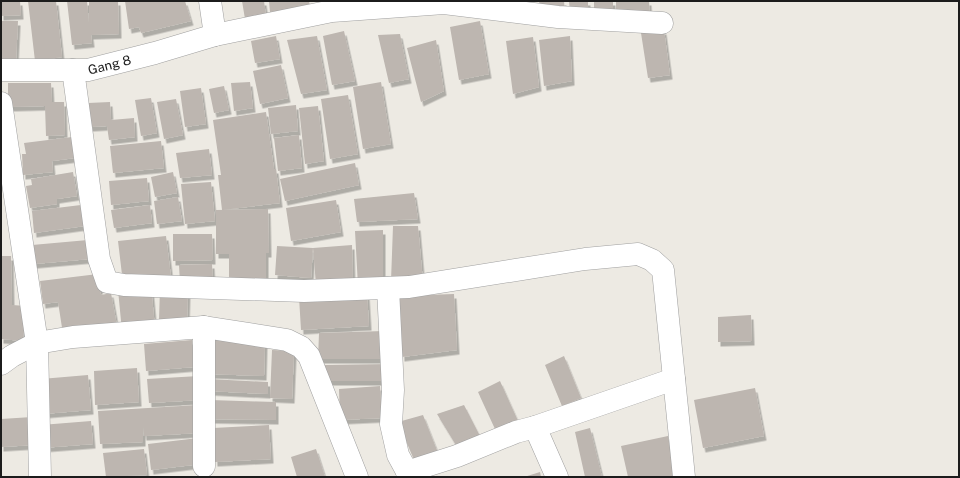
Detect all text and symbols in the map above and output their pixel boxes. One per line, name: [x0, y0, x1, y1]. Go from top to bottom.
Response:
street label: Gang 8: [86, 52, 132, 77]

